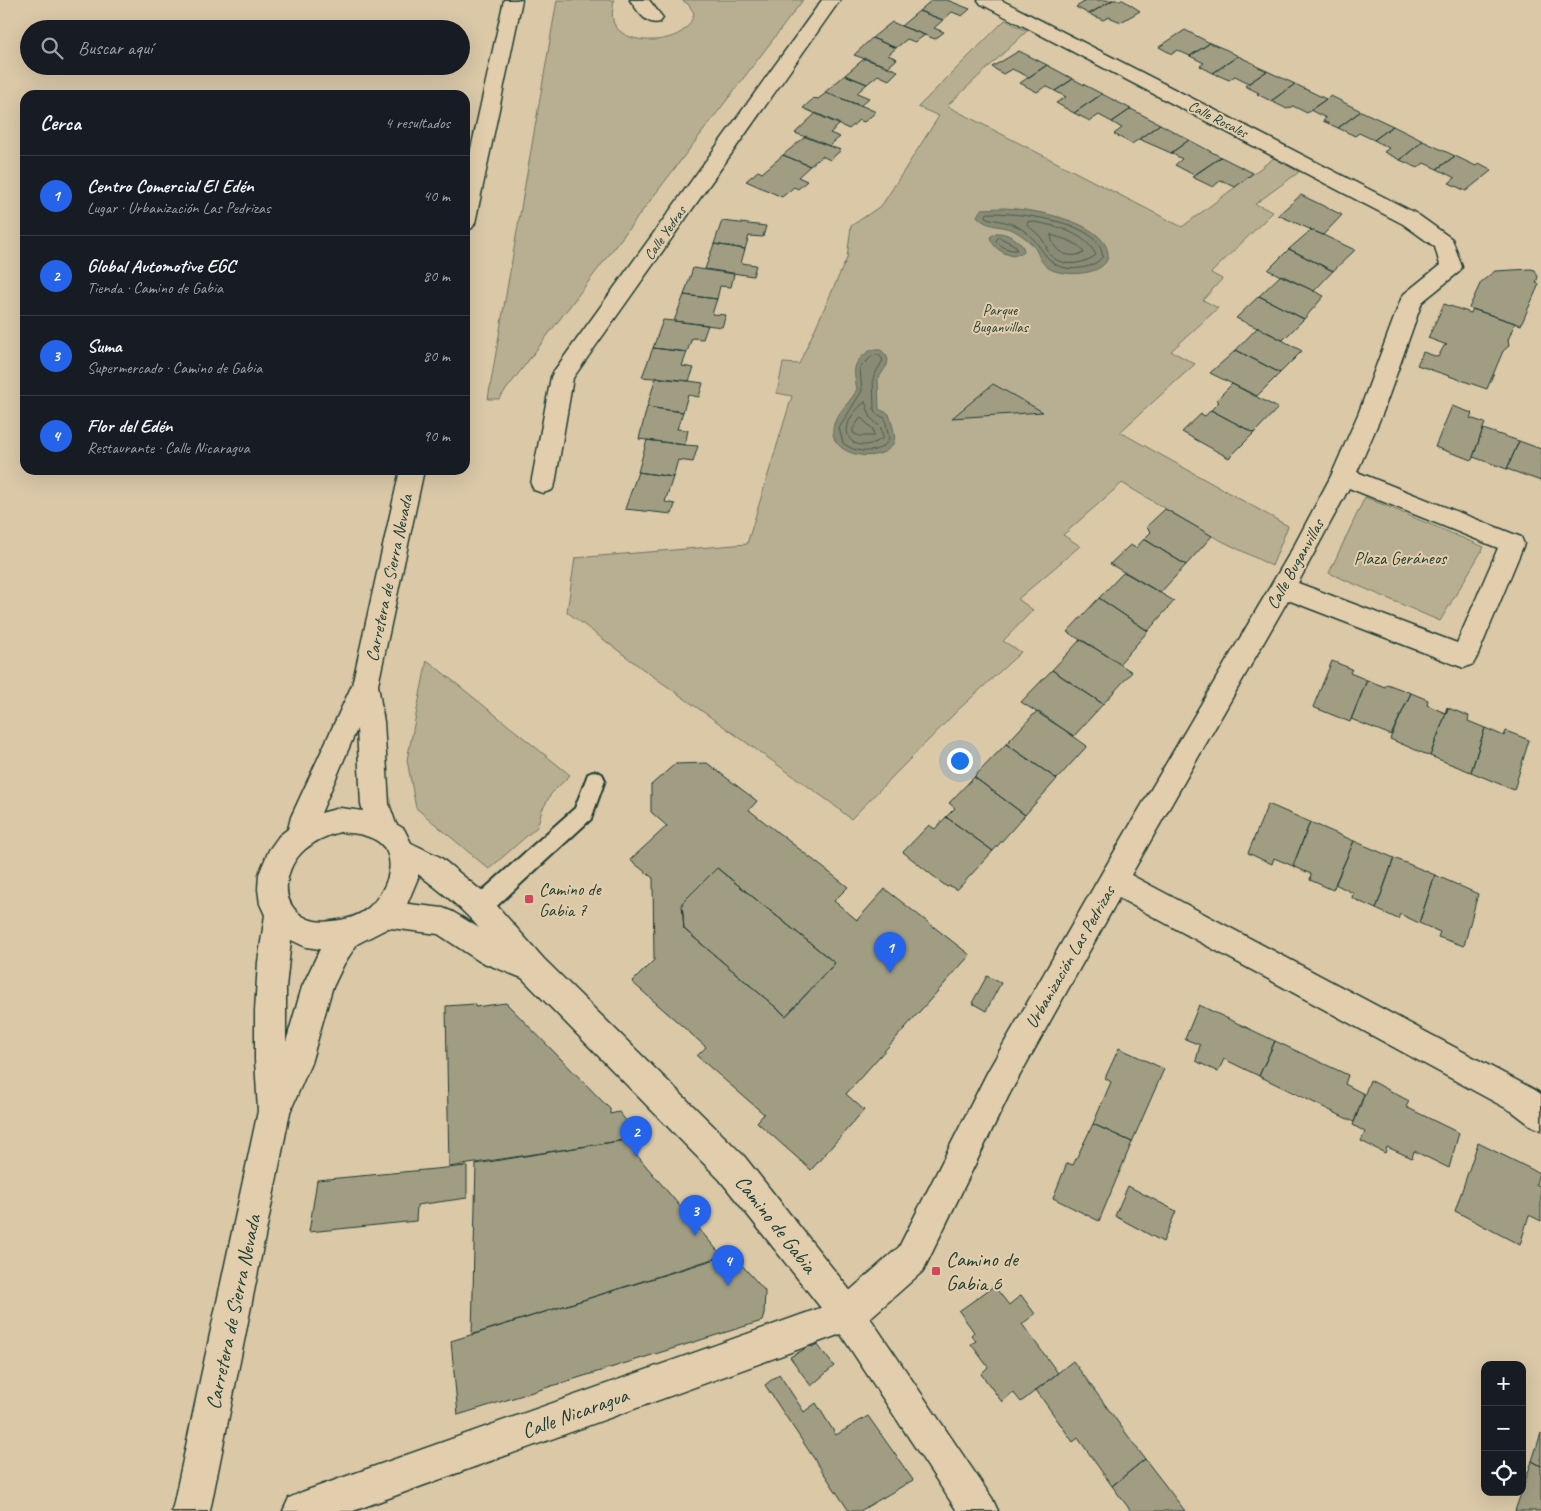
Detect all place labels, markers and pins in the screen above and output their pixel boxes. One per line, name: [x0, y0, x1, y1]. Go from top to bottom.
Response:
place label: Camino de Gabia 7: [539, 878, 602, 921]
marker: Camino de Gabia 7: [523, 893, 535, 905]
pin: 1: [874, 932, 906, 973]
pin: 2: [620, 1116, 652, 1157]
pin: 3: [679, 1195, 711, 1236]
pin: 4: [712, 1245, 744, 1286]
place label: Camino de Gabia 6: [946, 1246, 1020, 1296]
marker: Camino de Gabia 6: [930, 1265, 942, 1277]

